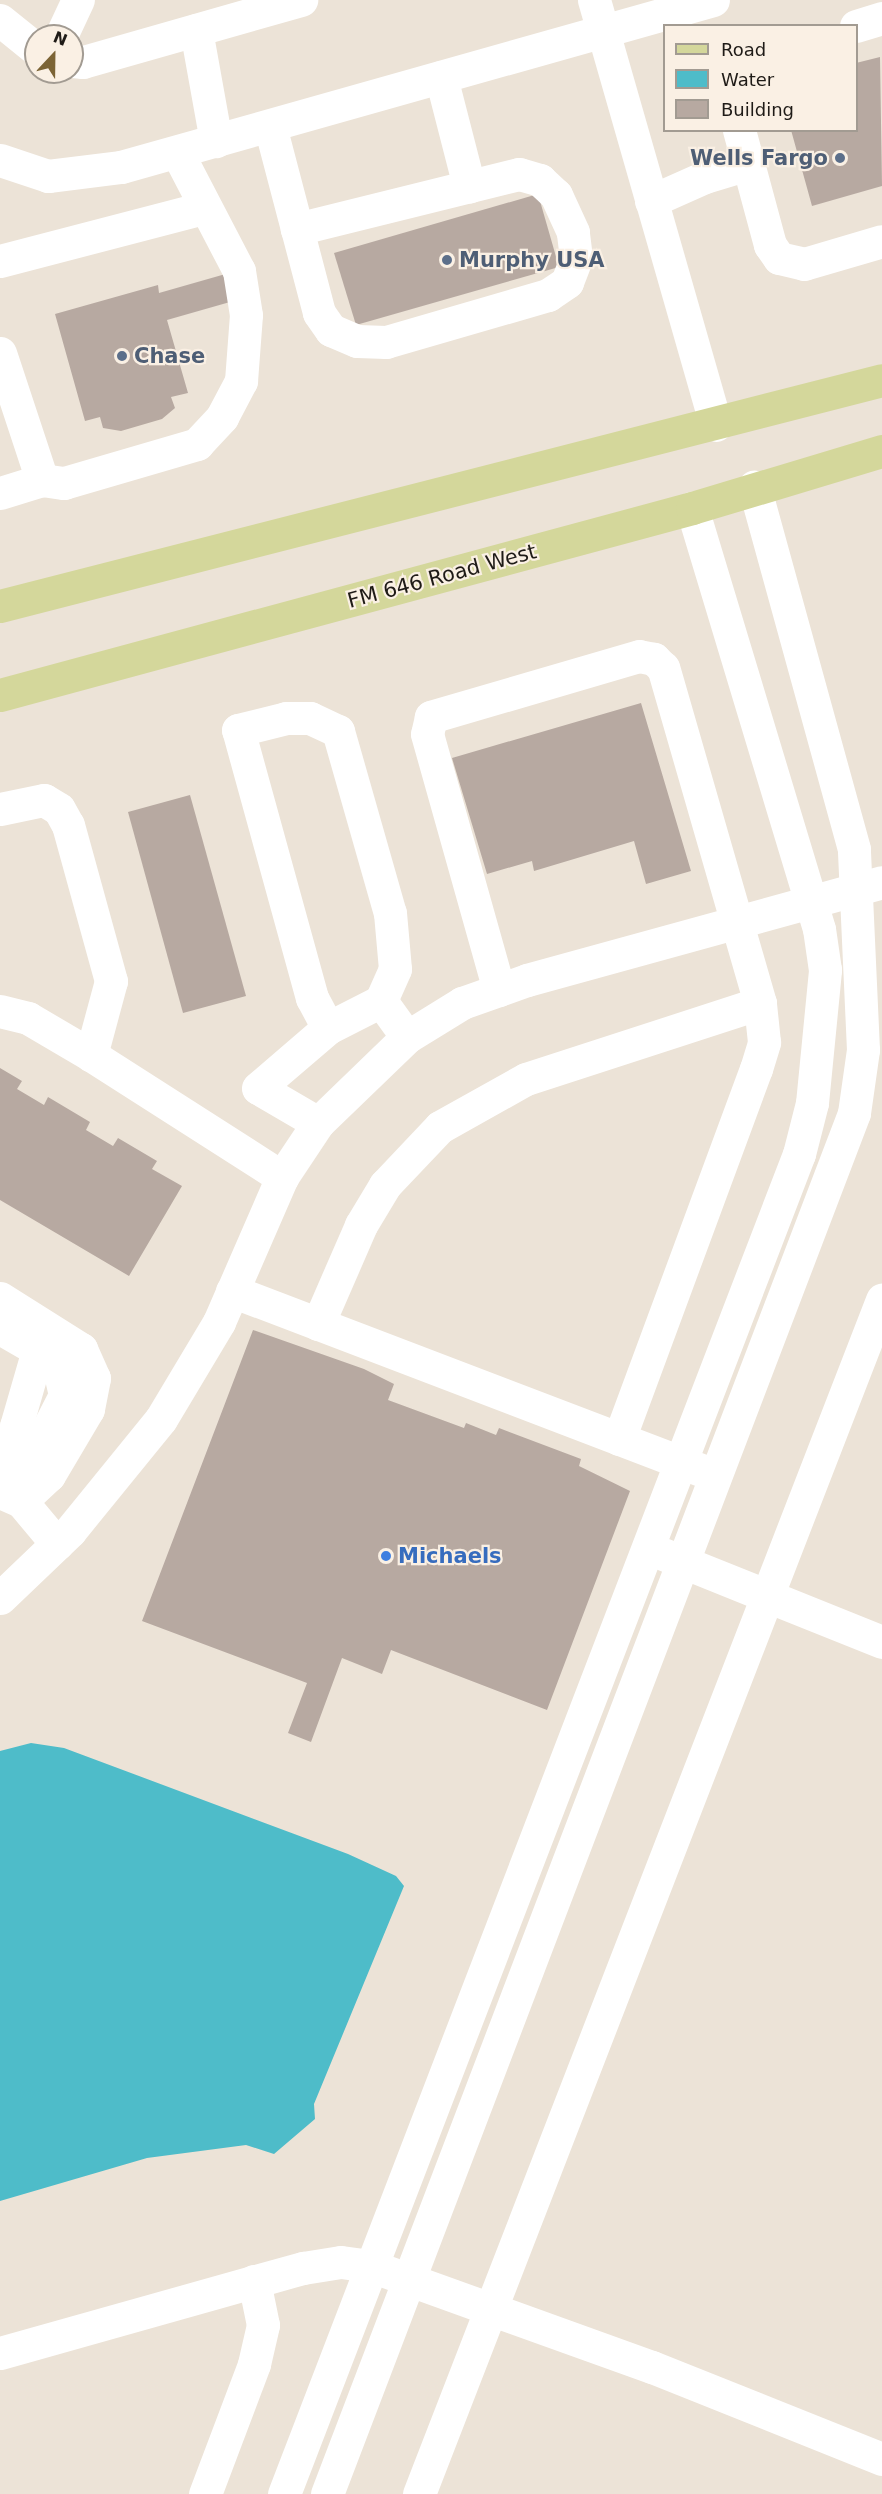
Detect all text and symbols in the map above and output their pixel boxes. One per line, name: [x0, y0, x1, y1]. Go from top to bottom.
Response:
north arrow: [24, 24, 84, 84]
legend: [663, 24, 858, 132]
text: N: [50, 27, 70, 50]
text: Road: [721, 39, 766, 60]
text: Water: [721, 69, 774, 90]
text: Building: [721, 99, 794, 120]
place label: Wells Fargo: [690, 145, 828, 171]
marker: Wells Fargo: [833, 151, 847, 165]
place label: Murphy USA: [459, 247, 605, 273]
marker: Murphy USA: [440, 253, 454, 267]
place label: Chase: [134, 343, 205, 369]
marker: Chase: [115, 349, 129, 363]
street label: FM 646 Road West: [345, 539, 539, 613]
place label: Michaels: [398, 1543, 502, 1569]
marker: Michaels: [379, 1549, 393, 1563]

